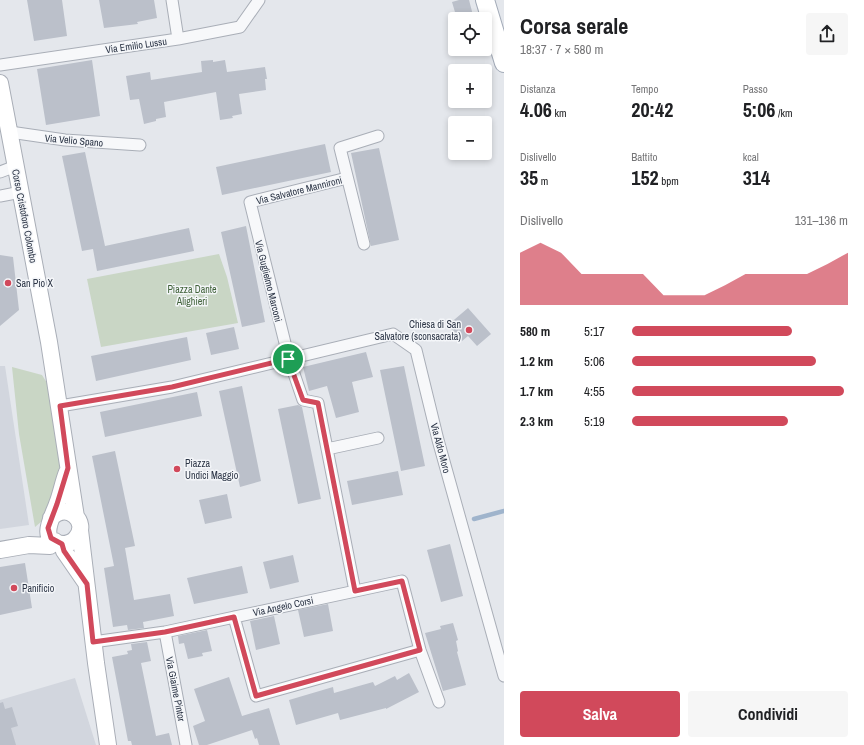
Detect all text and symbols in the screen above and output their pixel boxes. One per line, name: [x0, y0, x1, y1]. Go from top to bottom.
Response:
text: Corsa serale: [520, 11, 628, 41]
map controls: [448, 12, 492, 160]
button: locate: [448, 12, 492, 56]
button: share: [806, 13, 848, 55]
street label: Via Emilio Lussu: [105, 35, 168, 56]
text: 18:37 · 7 × 580 m: [520, 41, 603, 58]
button: +: [448, 64, 492, 108]
text: Distanza: [520, 82, 556, 96]
text: Tempo: [631, 82, 658, 96]
text: Passo: [743, 82, 768, 96]
text: 4.06: [520, 96, 552, 123]
text: 20:42: [631, 96, 673, 123]
text: 5:06: [743, 96, 775, 123]
text: km: [552, 106, 566, 120]
text: /km: [775, 106, 793, 120]
button: −: [448, 116, 492, 160]
street label: Via Velio Spano: [44, 131, 104, 150]
text: Dislivello: [520, 150, 557, 164]
text: Battito: [631, 150, 657, 164]
text: kcal: [743, 150, 759, 164]
text: 35: [520, 164, 538, 191]
text: 152: [631, 164, 659, 191]
text: 314: [743, 164, 770, 191]
street label: Corso Cristoforo Colombo: [9, 168, 40, 265]
street label: Via Salvatore Mannironi: [255, 173, 344, 207]
text: m: [538, 174, 548, 188]
text: bpm: [659, 174, 679, 188]
text: Dislivello: [520, 212, 563, 229]
text: 131–136 m: [795, 212, 848, 229]
street label: Via Guglielmo Marconi: [252, 239, 285, 323]
place label: San Pio X: [16, 277, 53, 290]
marker: San Pio X: [3, 278, 13, 288]
park label: Piazza Dante Alighieri: [167, 283, 217, 308]
place label: Chiesa di San Salvatore (sconsacrata): [374, 318, 461, 343]
text: 580 m: [520, 323, 550, 340]
text: 5:17: [584, 323, 605, 340]
marker: Chiesa di San Salvatore (sconsacrata): [464, 325, 474, 335]
pin: [271, 342, 305, 376]
icon: arrive: [277, 348, 299, 370]
text: 1.2 km: [520, 353, 553, 370]
text: 5:06: [584, 353, 605, 370]
text: 1.7 km: [520, 383, 553, 400]
text: 4:55: [584, 383, 605, 400]
text: 2.3 km: [520, 413, 553, 430]
text: 5:19: [584, 413, 605, 430]
street label: Via Aldo Moro: [428, 422, 454, 475]
place label: Piazza Undici Maggio: [185, 457, 239, 482]
marker: Piazza Undici Maggio: [172, 464, 182, 474]
place label: Panificio: [22, 582, 55, 595]
marker: Panificio: [9, 583, 19, 593]
street label: Via Angelo Corsi: [252, 594, 314, 619]
street label: Via Giaime Pintor: [163, 656, 188, 723]
button: Salva: [520, 691, 680, 737]
button: Condividi: [688, 691, 848, 737]

